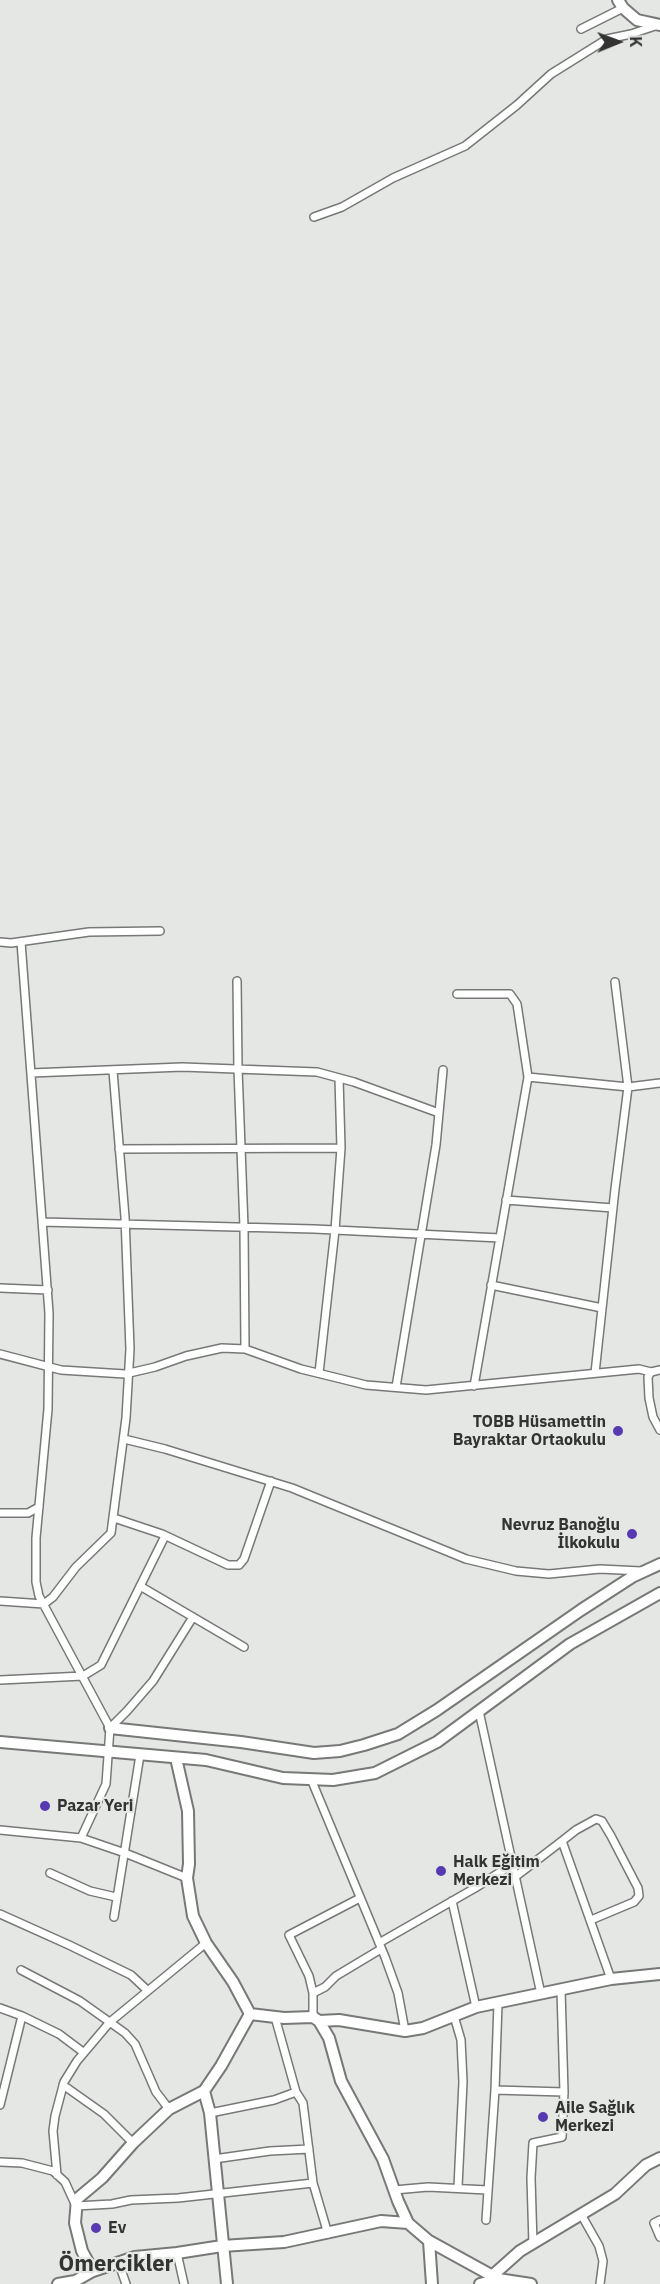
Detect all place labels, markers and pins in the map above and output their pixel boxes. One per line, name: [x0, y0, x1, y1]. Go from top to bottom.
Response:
place label: TOBB Hüsamettin Bayraktar Ortaokulu: [453, 1412, 606, 1450]
marker: TOBB Hüsamettin Bayraktar Ortaokulu: [611, 1424, 625, 1438]
place label: Nevruz Banoğlu İlkokulu: [501, 1515, 620, 1553]
marker: Nevruz Banoğlu İlkokulu: [625, 1527, 639, 1541]
place label: Pazar Yeri: [57, 1796, 133, 1816]
marker: Pazar Yeri: [38, 1799, 52, 1813]
place label: Halk Eğitim Merkezi: [453, 1852, 540, 1890]
marker: Halk Eğitim Merkezi: [434, 1864, 448, 1878]
place label: Aile Sağlık Merkezi: [555, 2098, 635, 2136]
marker: Aile Sağlık Merkezi: [536, 2110, 550, 2124]
place label: Ev: [108, 2218, 126, 2238]
marker: Ev: [89, 2221, 103, 2235]

